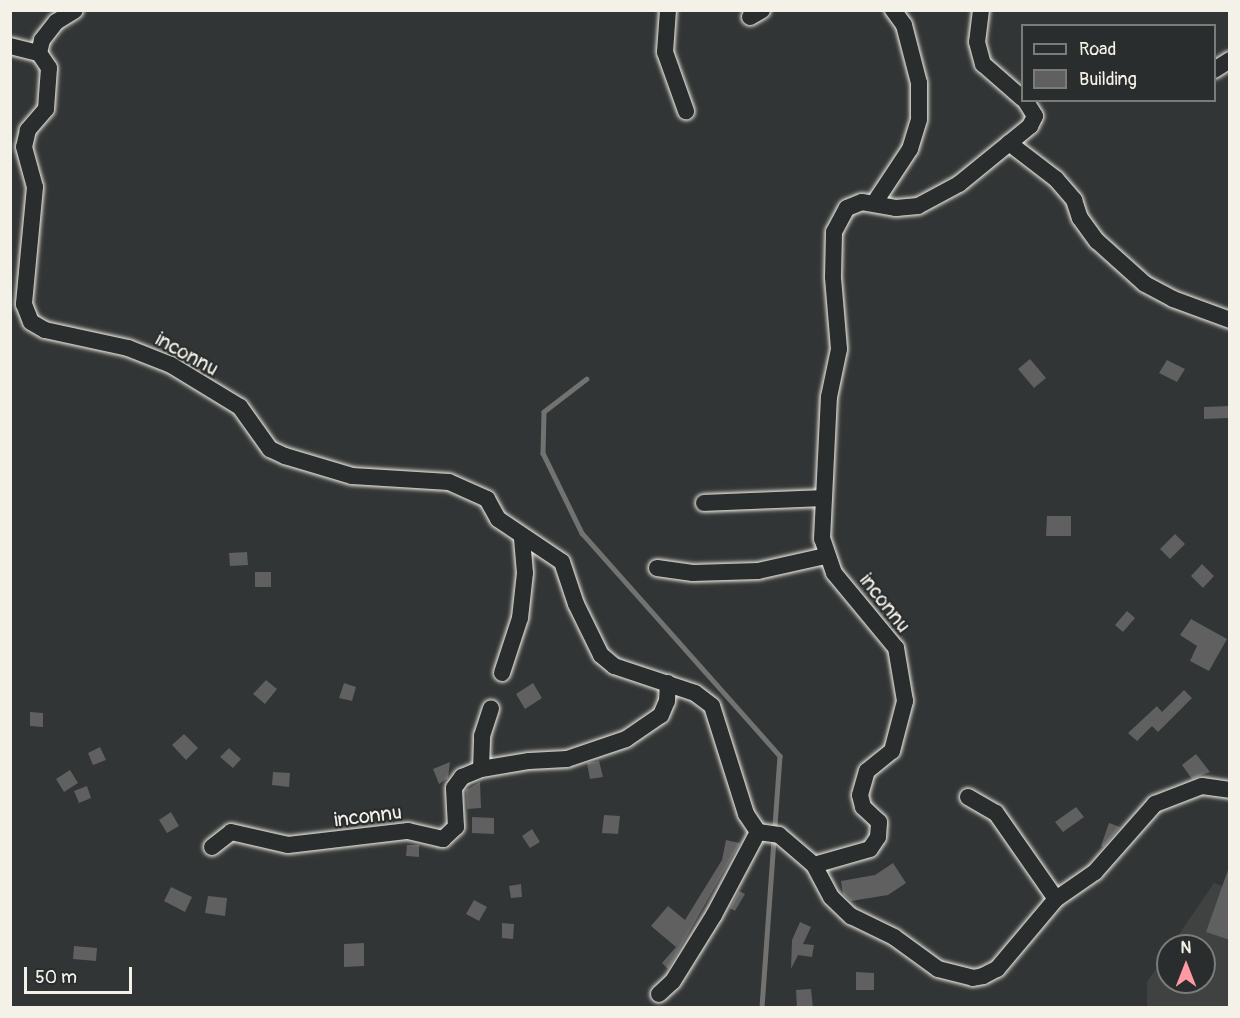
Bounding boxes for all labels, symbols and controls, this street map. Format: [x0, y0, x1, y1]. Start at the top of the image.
legend [1021, 24, 1216, 102]
text: Road [1079, 38, 1116, 61]
text: Building [1079, 68, 1137, 91]
street label: inconnu [151, 327, 223, 381]
street label: inconnu [855, 569, 915, 637]
street label: inconnu [333, 800, 403, 832]
north arrow [1156, 934, 1216, 994]
text: N [1181, 938, 1191, 958]
scale bar [27, 955, 135, 993]
text: 50 m [35, 966, 77, 989]

